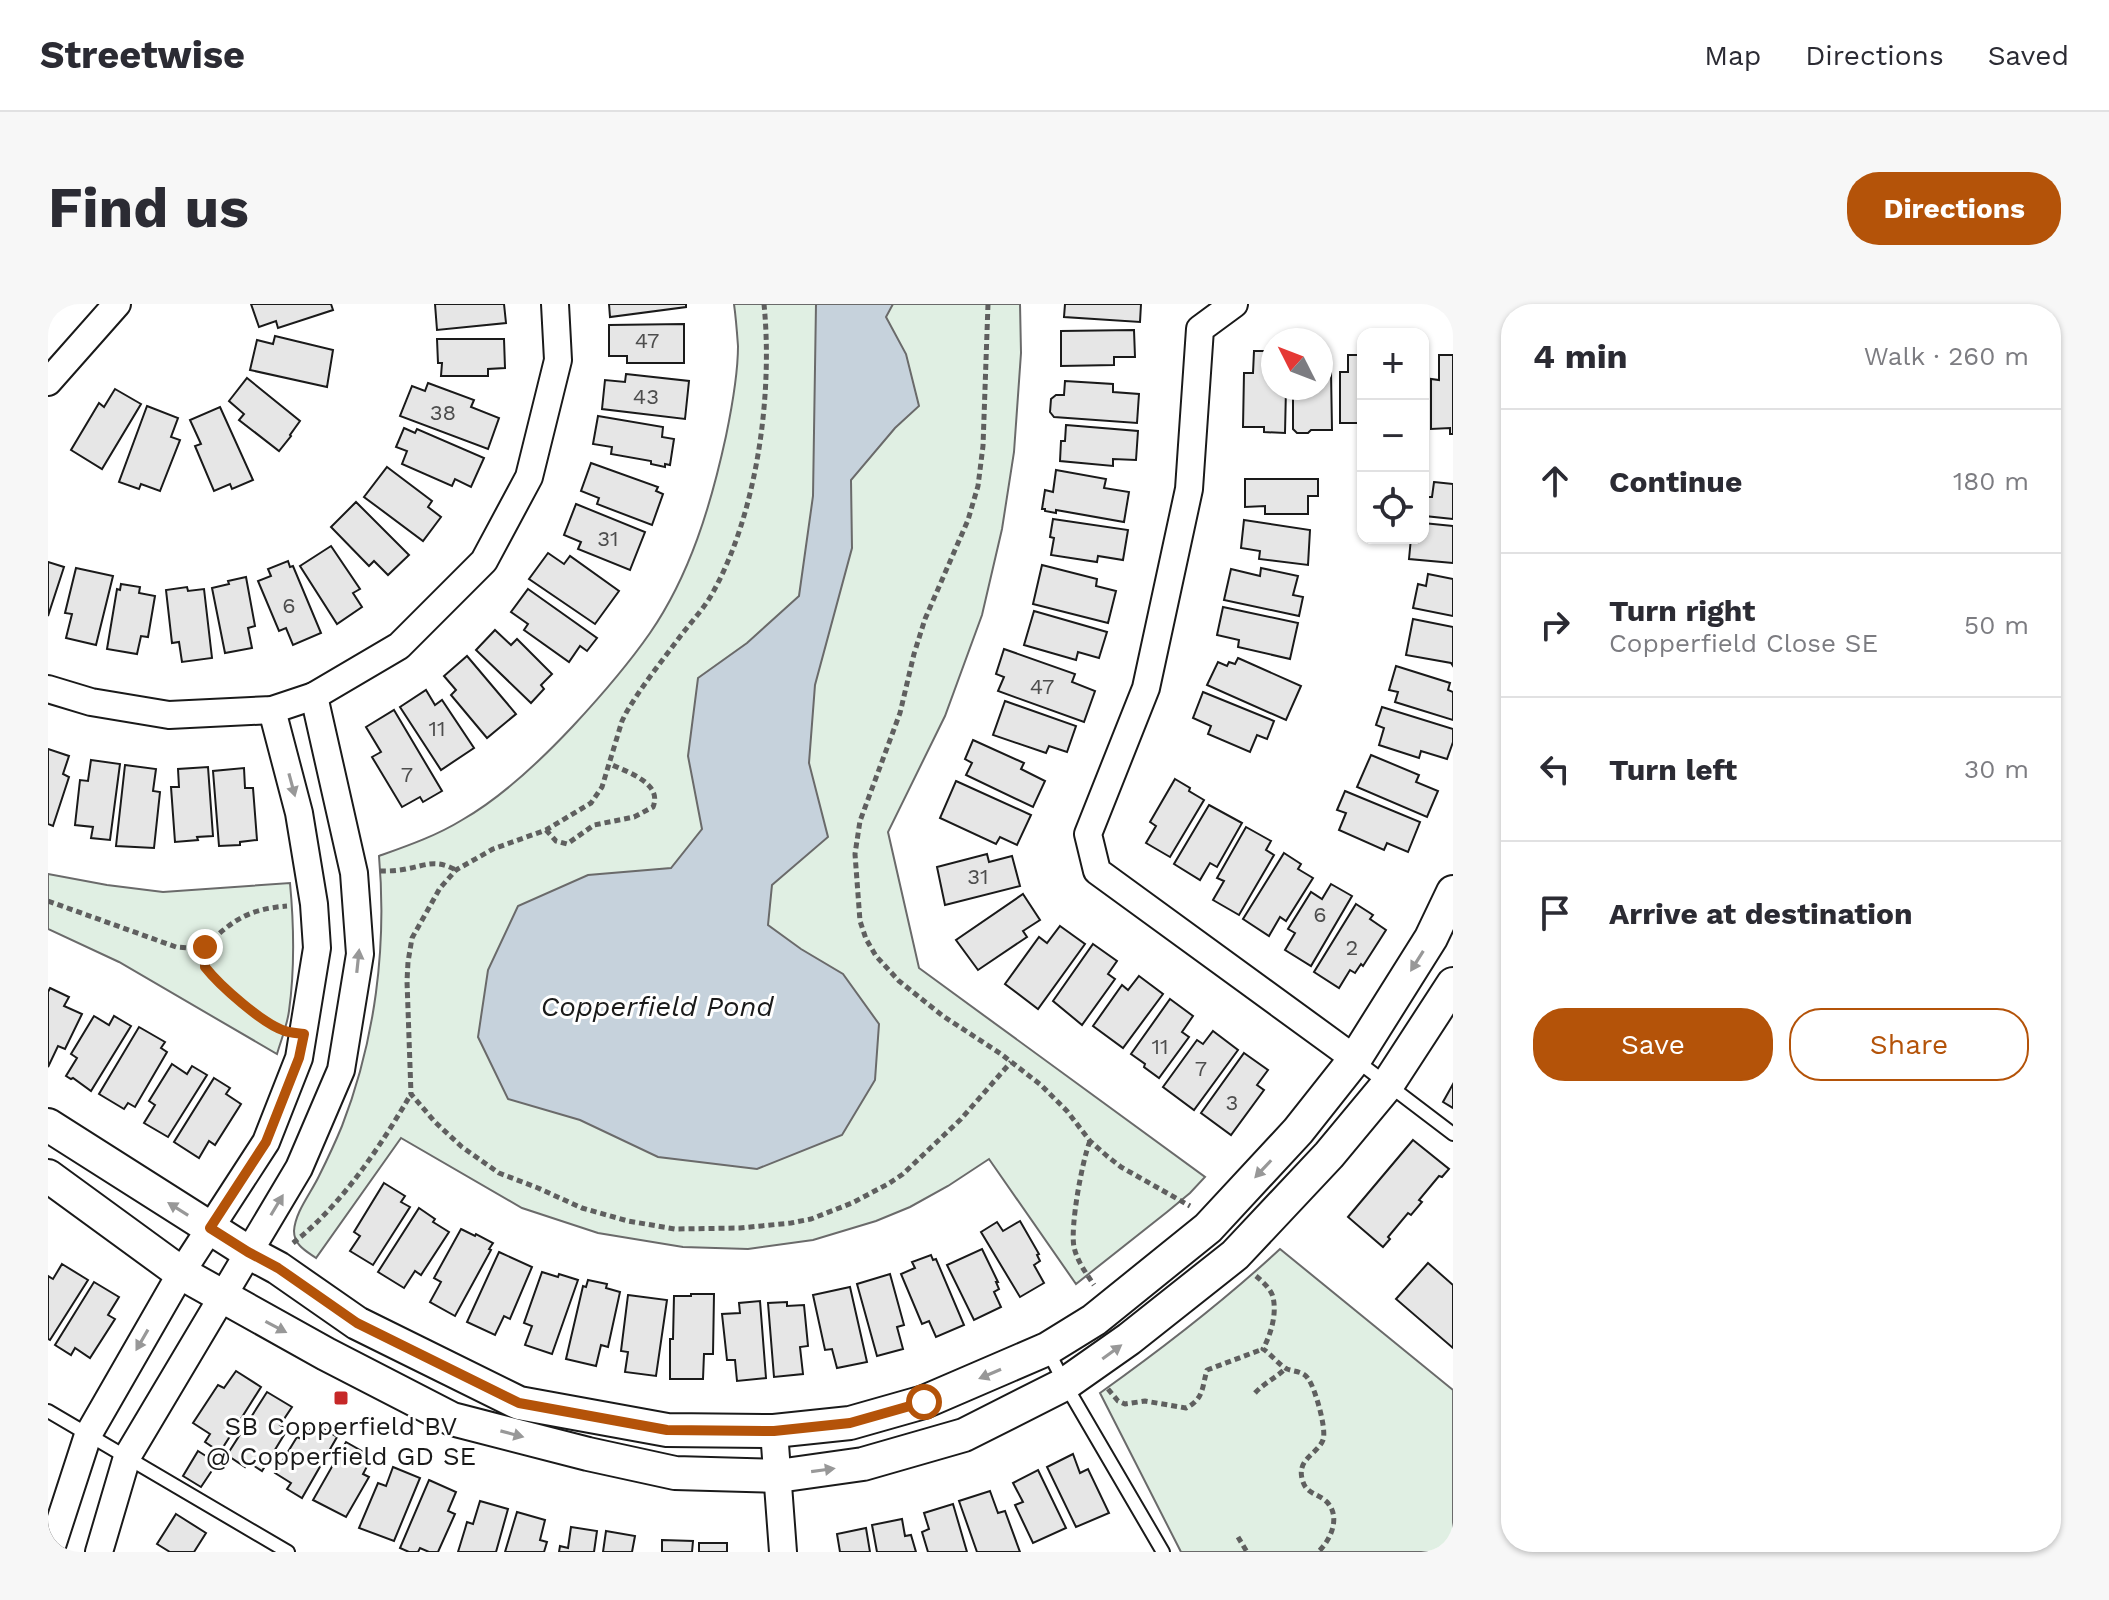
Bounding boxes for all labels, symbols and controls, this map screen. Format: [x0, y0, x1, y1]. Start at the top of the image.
text: Streetwise [40, 33, 245, 77]
text: Map [1704, 39, 1761, 72]
text: Directions [1805, 39, 1944, 72]
text: Saved [1988, 39, 2069, 72]
button: Directions [1847, 172, 2061, 245]
text: Find us [48, 175, 249, 241]
house number: 47 [635, 328, 659, 353]
north arrow [1261, 328, 1333, 400]
map controls [1357, 328, 1429, 544]
button: + [1357, 328, 1429, 400]
text: 4 min [1533, 336, 1628, 376]
text: Walk · 260 m [1864, 341, 2029, 371]
house number: 43 [633, 384, 659, 409]
house number: 38 [430, 400, 456, 425]
button: − [1357, 400, 1429, 472]
icon: ahead [1533, 459, 1577, 503]
text: Continue [1609, 464, 1742, 499]
text: 180 m [1953, 466, 2029, 496]
button: locate [1357, 472, 1429, 544]
house number: 31 [597, 526, 619, 551]
house number: 6 [282, 593, 296, 618]
text: Turn right [1609, 593, 1755, 628]
icon: right [1533, 603, 1577, 647]
text: 50 m [1964, 610, 2029, 640]
text: Copperfield Close SE [1609, 628, 1878, 658]
house number: 47 [1030, 674, 1054, 699]
house number: 11 [428, 716, 446, 741]
icon: left [1533, 747, 1577, 791]
text: Turn left [1609, 752, 1737, 787]
text: 30 m [1964, 754, 2029, 784]
house number: 7 [401, 762, 413, 787]
one-way arrow [286, 773, 298, 798]
house number: 31 [967, 864, 989, 889]
icon: arrive [1533, 891, 1577, 935]
text: Arrive at destination [1609, 896, 1913, 931]
house number: 6 [1313, 902, 1327, 927]
route end [187, 929, 223, 965]
house number: 2 [1346, 935, 1358, 960]
one-way arrow [352, 948, 365, 973]
one-way arrow [1409, 950, 1424, 971]
water label: Copperfield Pond [540, 990, 774, 1023]
button: Save [1533, 1008, 1773, 1081]
button: Share [1789, 1008, 2029, 1081]
house number: 11 [1151, 1034, 1169, 1059]
house number: 7 [1195, 1056, 1207, 1081]
house number: 3 [1226, 1090, 1238, 1115]
one-way arrow [1254, 1159, 1272, 1178]
one-way arrow [269, 1194, 283, 1216]
one-way arrow [168, 1201, 189, 1216]
one-way arrow [265, 1320, 288, 1334]
one-way arrow [135, 1329, 149, 1352]
one-way arrow [1102, 1344, 1123, 1360]
one-way arrow [978, 1367, 1002, 1380]
route start [906, 1384, 942, 1420]
marker: SB Copperfield BV @ Copperfield GD SE [332, 1389, 350, 1407]
place label: SB Copperfield BV @ Copperfield GD SE [206, 1411, 476, 1471]
one-way arrow [499, 1429, 524, 1441]
one-way arrow [811, 1463, 836, 1476]

